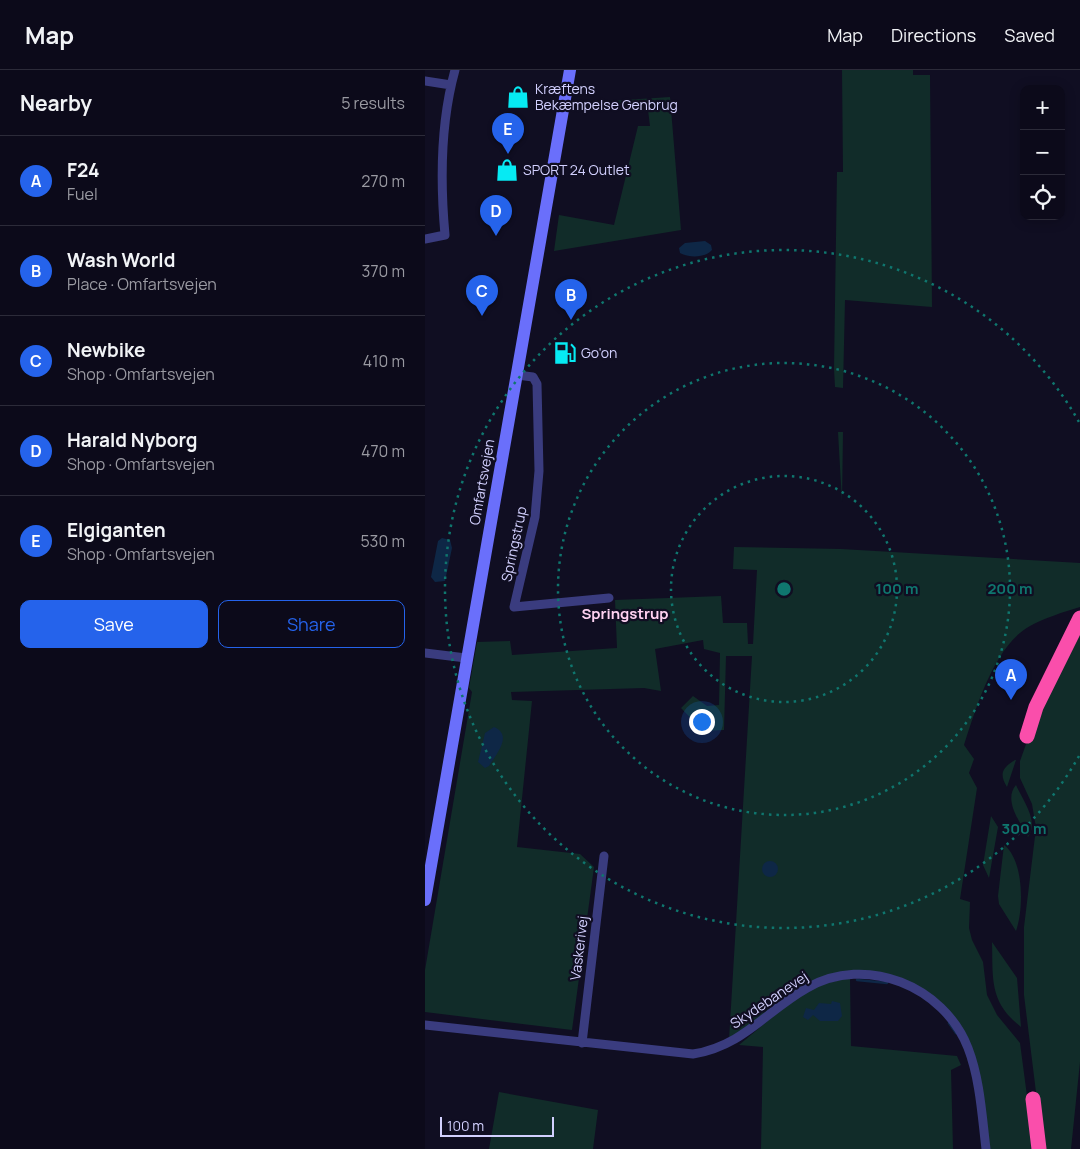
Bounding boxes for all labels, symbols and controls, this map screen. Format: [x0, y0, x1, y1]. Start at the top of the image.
text: Map [25, 18, 74, 51]
text: Map [827, 23, 863, 47]
text: Directions [891, 23, 976, 47]
text: Saved [1004, 23, 1055, 47]
place label: Kræftens Bekæmpelse Genbrug [535, 79, 678, 114]
shop icon: Kræftens Bekæmpelse Genbrug [505, 84, 531, 110]
map controls [1020, 85, 1065, 220]
button: + [1020, 85, 1065, 130]
text: Nearby [20, 89, 92, 117]
text: 5 results [341, 92, 405, 114]
pin: E [492, 113, 524, 154]
button: − [1020, 130, 1065, 175]
text: F24 [67, 157, 99, 183]
shop icon: SPORT 24 Outlet [494, 157, 520, 183]
place label: SPORT 24 Outlet [523, 160, 630, 179]
text: A [31, 170, 41, 192]
text: 270 m [361, 170, 405, 192]
button: locate [1020, 175, 1065, 220]
text: Fuel [67, 183, 98, 205]
pin: D [480, 195, 512, 236]
text: Wash World [67, 247, 175, 273]
text: B [31, 260, 41, 282]
text: 370 m [362, 260, 405, 282]
text: Place · Omfartsvejen [67, 273, 217, 295]
pin: C [466, 275, 498, 316]
pin: B [555, 279, 587, 320]
text: Newbike [67, 337, 145, 363]
fuel station icon: Go'on [552, 340, 578, 366]
place label: Go'on [581, 343, 617, 362]
text: C [30, 350, 42, 372]
text: 410 m [363, 350, 405, 372]
text: Shop · Omfartsvejen [67, 363, 215, 385]
text: Harald Nyborg [67, 427, 197, 453]
street label: Omfartsvejen [465, 437, 498, 526]
text: D [30, 440, 42, 462]
text: 470 m [361, 440, 405, 462]
text: Shop · Omfartsvejen [67, 453, 215, 475]
street label: Springstrup [496, 505, 531, 583]
text: Elgiganten [67, 517, 166, 543]
text: E [31, 530, 41, 552]
text: 530 m [360, 530, 405, 552]
text: Shop · Omfartsvejen [67, 543, 215, 565]
text: 100 m [876, 578, 918, 599]
text: 200 m [987, 578, 1033, 599]
centre of rings [775, 580, 793, 598]
button: Save [20, 600, 208, 648]
button: Share [218, 600, 405, 648]
district label: Springstrup [581, 603, 669, 624]
pin: A [995, 659, 1027, 700]
your location [689, 709, 715, 735]
text: 300 m [1002, 818, 1046, 839]
street label: Vaskerivej [565, 915, 592, 981]
street label: Skydebanevej [726, 967, 811, 1033]
scale bar [440, 1114, 554, 1137]
text: 100 m [447, 1116, 484, 1135]

